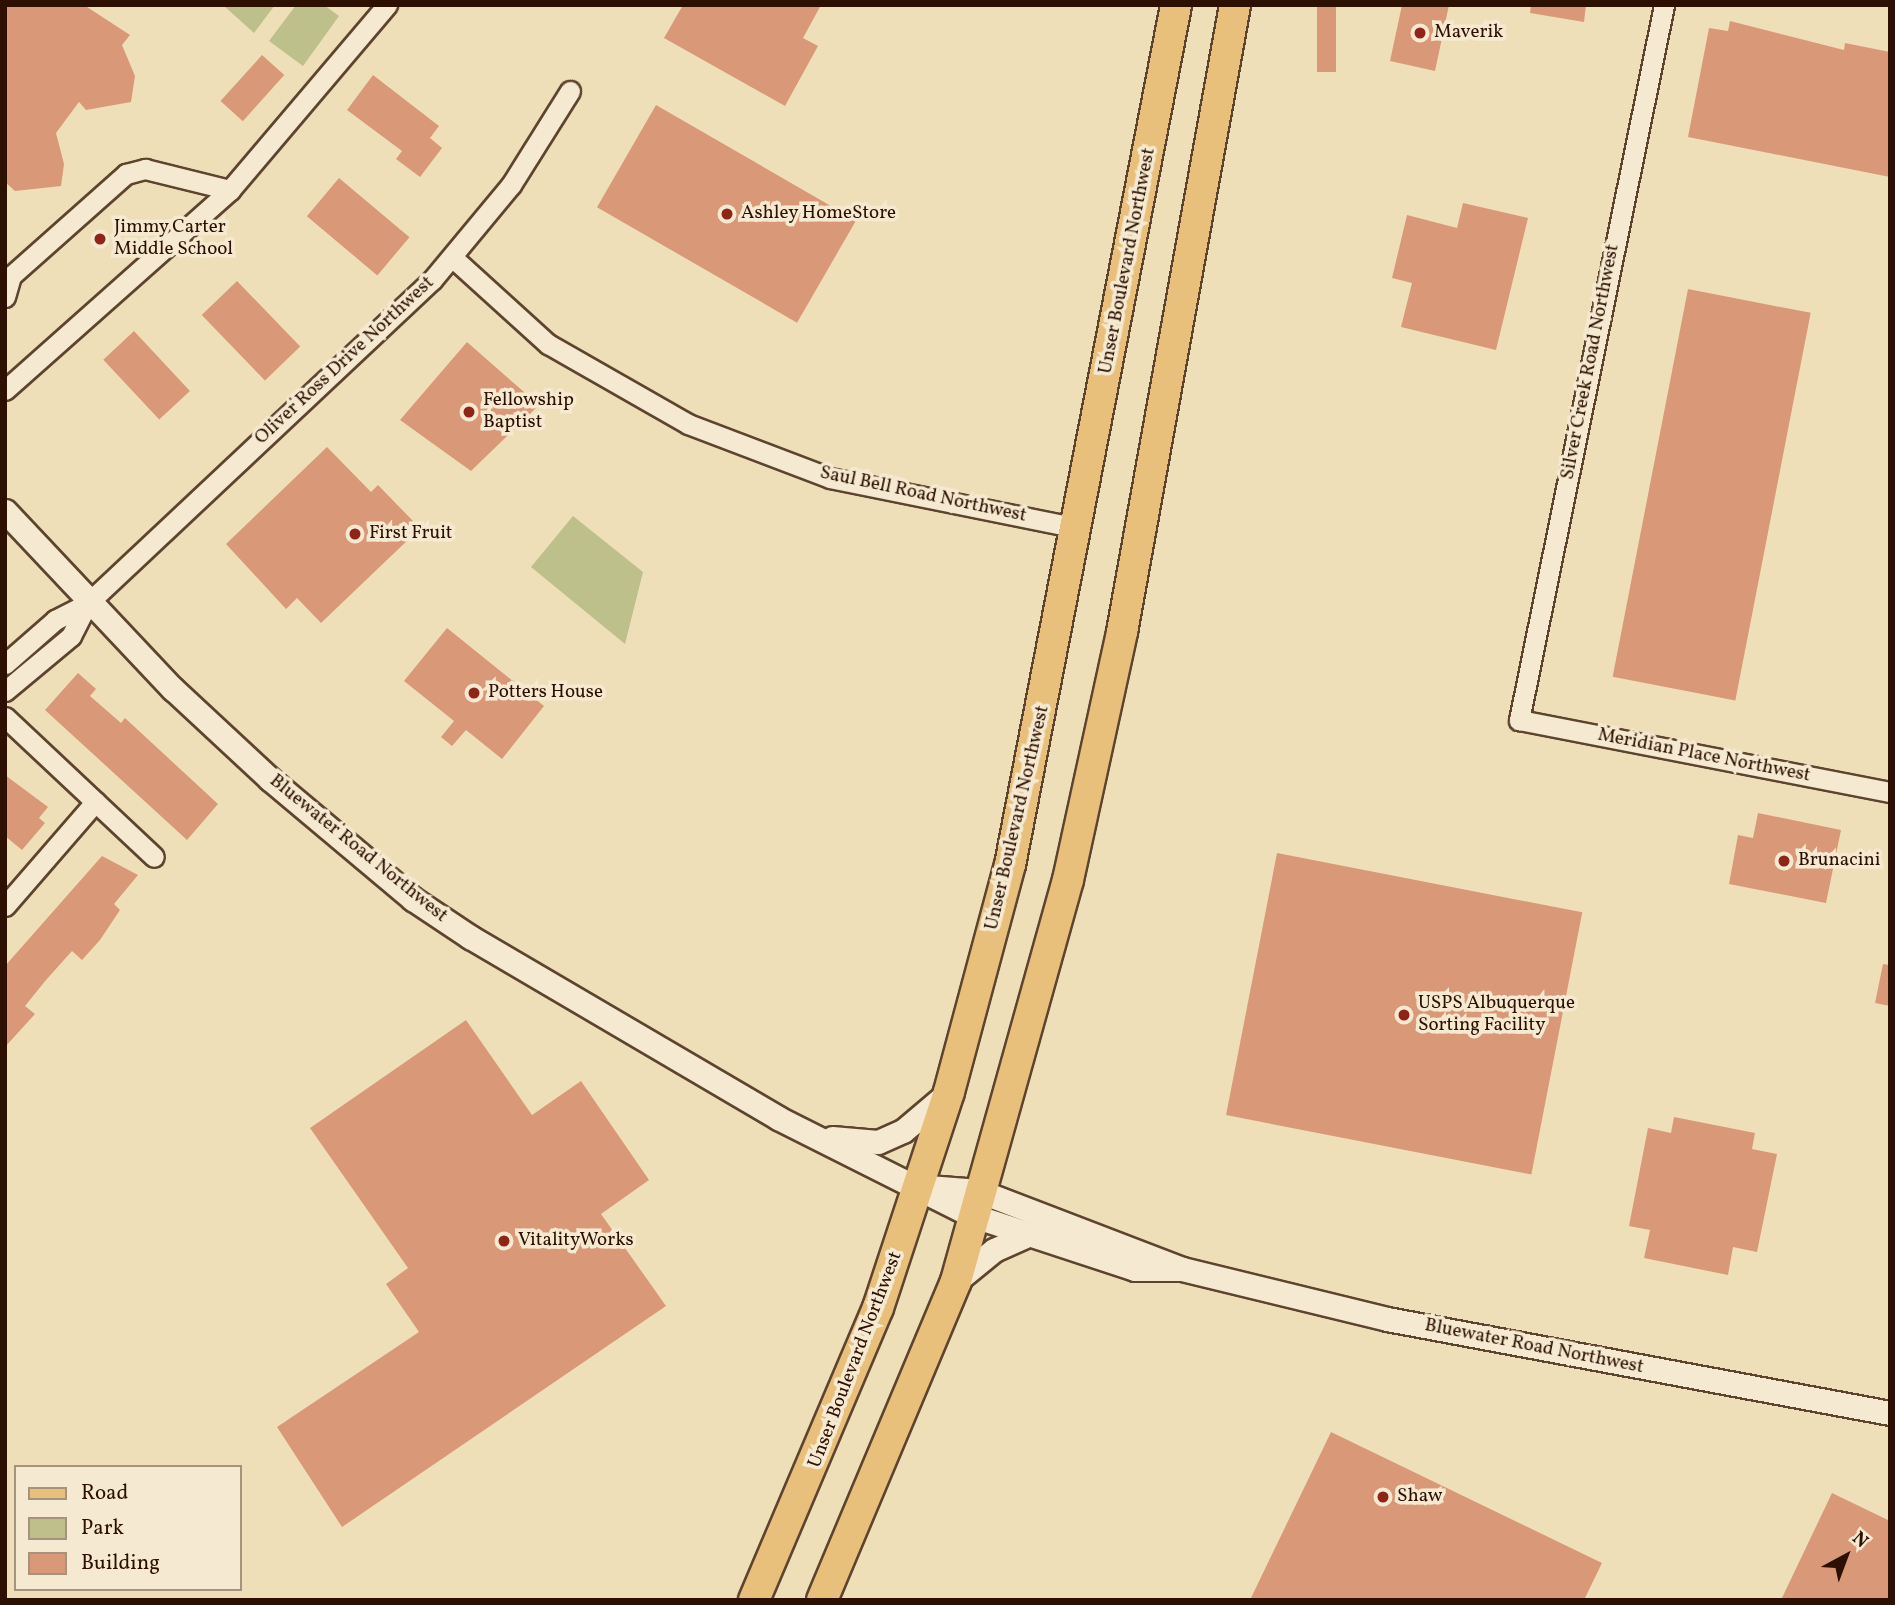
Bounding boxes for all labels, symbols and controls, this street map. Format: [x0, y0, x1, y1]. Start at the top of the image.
place label: Maverik [1434, 22, 1503, 44]
marker: Maverik [1412, 25, 1428, 41]
street label: Unser Boulevard Northwest [1095, 146, 1161, 376]
place label: Ashley HomeStore [741, 203, 897, 225]
marker: Ashley HomeStore [719, 206, 735, 222]
place label: Jimmy Carter Middle School [114, 217, 233, 261]
marker: Jimmy Carter Middle School [92, 231, 108, 247]
street label: Silver Creek Road Northwest [1557, 242, 1625, 482]
street label: Oliver Ross Drive Northwest [251, 272, 439, 450]
place label: Fellowship Baptist [483, 390, 574, 434]
marker: Fellowship Baptist [461, 404, 477, 420]
street label: Saul Bell Road Northwest [818, 462, 1028, 528]
place label: First Fruit [369, 523, 453, 545]
marker: First Fruit [347, 526, 363, 542]
place label: Potters House [488, 682, 603, 704]
marker: Potters House [466, 685, 482, 701]
street label: Unser Boulevard Northwest [981, 703, 1055, 933]
street label: Meridian Place Northwest [1596, 724, 1812, 788]
street label: Bluewater Road Northwest [264, 770, 452, 928]
place label: Brunacini [1798, 850, 1881, 872]
marker: Brunacini [1776, 853, 1792, 869]
place label: USPS Albuquerque Sorting Facility [1418, 993, 1575, 1037]
marker: USPS Albuquerque Sorting Facility [1396, 1007, 1412, 1023]
place label: VitalityWorks [518, 1230, 634, 1252]
marker: VitalityWorks [496, 1233, 512, 1249]
street label: Unser Boulevard Northwest [804, 1249, 908, 1471]
street label: Bluewater Road Northwest [1423, 1315, 1645, 1379]
legend [14, 1465, 242, 1591]
text: Road [81, 1479, 128, 1508]
place label: Shaw [1397, 1486, 1442, 1508]
marker: Shaw [1375, 1489, 1391, 1505]
text: Park [81, 1514, 124, 1543]
north arrow [1811, 1521, 1881, 1591]
text: N [1846, 1526, 1874, 1554]
text: Building [81, 1549, 160, 1578]

